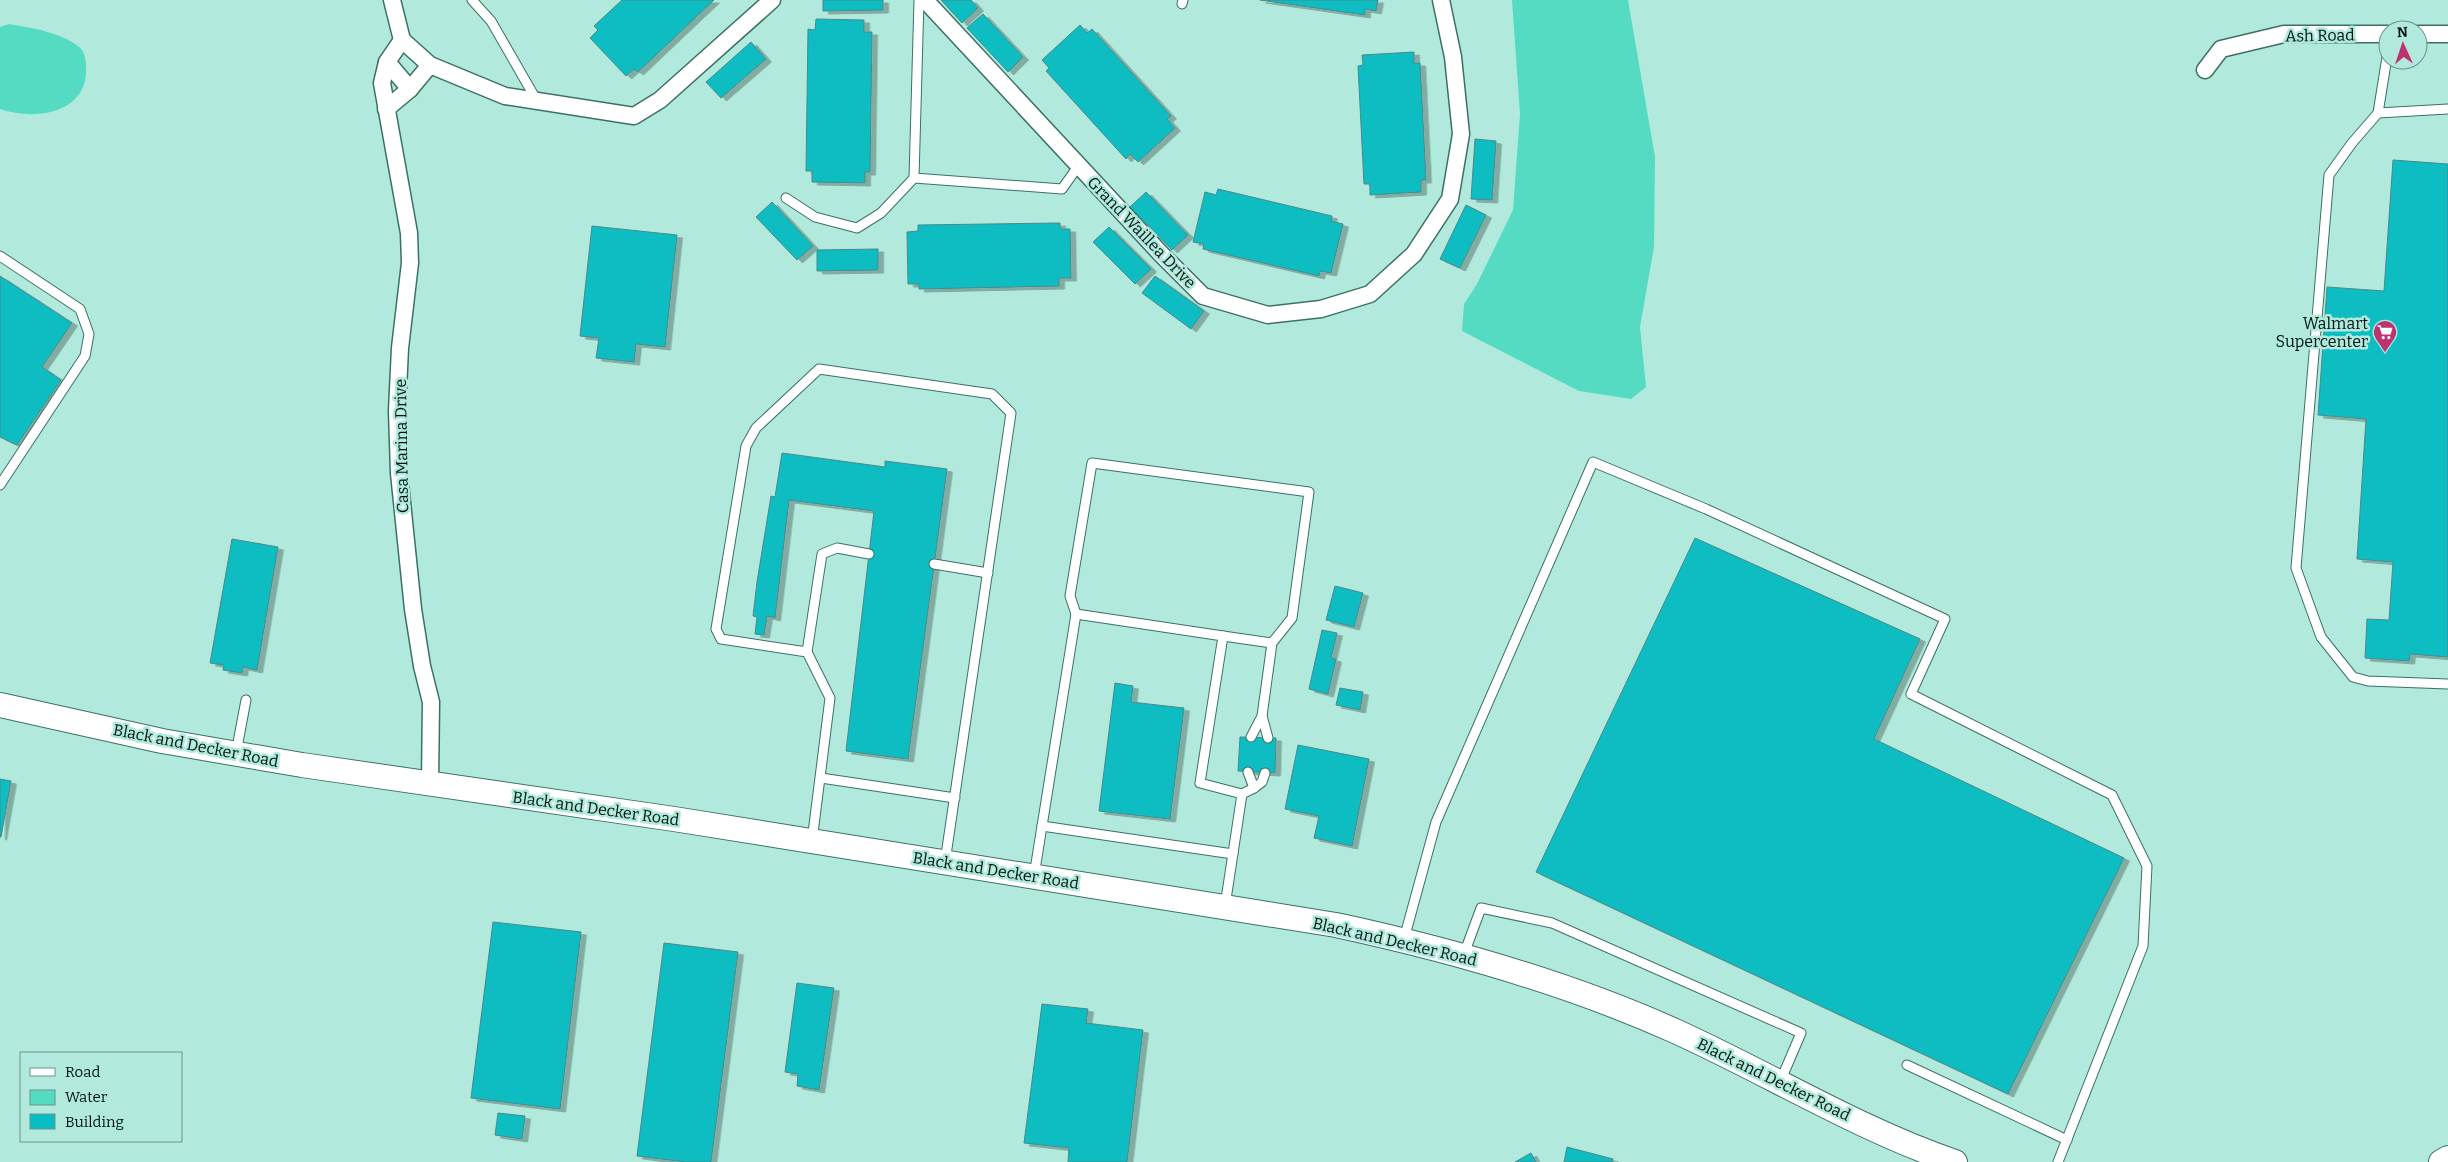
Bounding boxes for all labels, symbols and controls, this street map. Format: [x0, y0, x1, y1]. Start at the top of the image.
north arrow [2378, 20, 2428, 70]
text: N [2397, 24, 2408, 41]
street label: Ash Road [2285, 25, 2355, 46]
street label: Grand Waillea Drive [1083, 173, 1200, 292]
place label: Walmart Supercenter [2276, 314, 2368, 351]
supermarket icon: Walmart Supercenter [2372, 319, 2398, 353]
street label: Casa Marina Drive [391, 379, 412, 513]
street label: Black and Decker Road [112, 720, 281, 771]
street label: Black and Decker Road [511, 787, 681, 830]
street label: Black and Decker Road [911, 848, 1081, 893]
street label: Black and Decker Road [1311, 913, 1479, 970]
street label: Black and Decker Road [1694, 1034, 1854, 1125]
legend [20, 1052, 182, 1142]
text: Road [65, 1063, 100, 1081]
text: Water [65, 1088, 108, 1106]
text: Building [65, 1113, 124, 1131]

